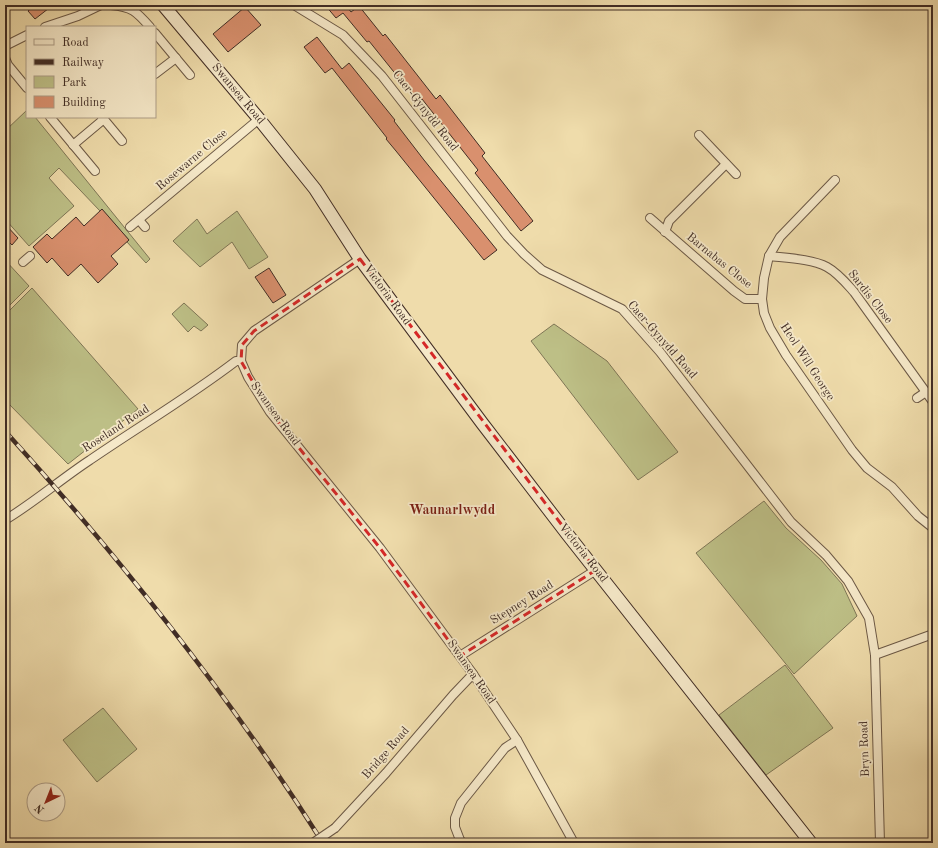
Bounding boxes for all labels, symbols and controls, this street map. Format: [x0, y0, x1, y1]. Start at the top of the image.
legend [26, 26, 156, 118]
text: Road [62, 37, 89, 49]
text: Railway [62, 57, 105, 69]
street label: Swansea Road [209, 61, 267, 127]
street label: Caer-Gynydd Road [390, 68, 460, 154]
text: Park [62, 77, 87, 89]
text: Building [62, 97, 106, 109]
street label: Rosewarne Close [154, 127, 230, 193]
street label: Barnabas Close [684, 231, 754, 291]
street label: Victoria Road [361, 263, 413, 327]
street label: Sardis Close [845, 268, 895, 326]
street label: Caer-Gynydd Road [625, 299, 699, 381]
street label: Heol Will George [777, 321, 837, 403]
street label: Swansea Road [248, 380, 302, 448]
street label: Roseland Road [80, 403, 152, 455]
district label: Waunarlwydd [409, 503, 496, 517]
street label: Victoria Road [556, 521, 610, 585]
street label: Stepney Road [488, 579, 556, 627]
street label: Swansea Road [444, 638, 498, 706]
street label: Bryn Road [858, 721, 872, 777]
street label: Bridge Road [360, 725, 412, 781]
north arrow [26, 782, 66, 822]
text: N [33, 801, 47, 815]

